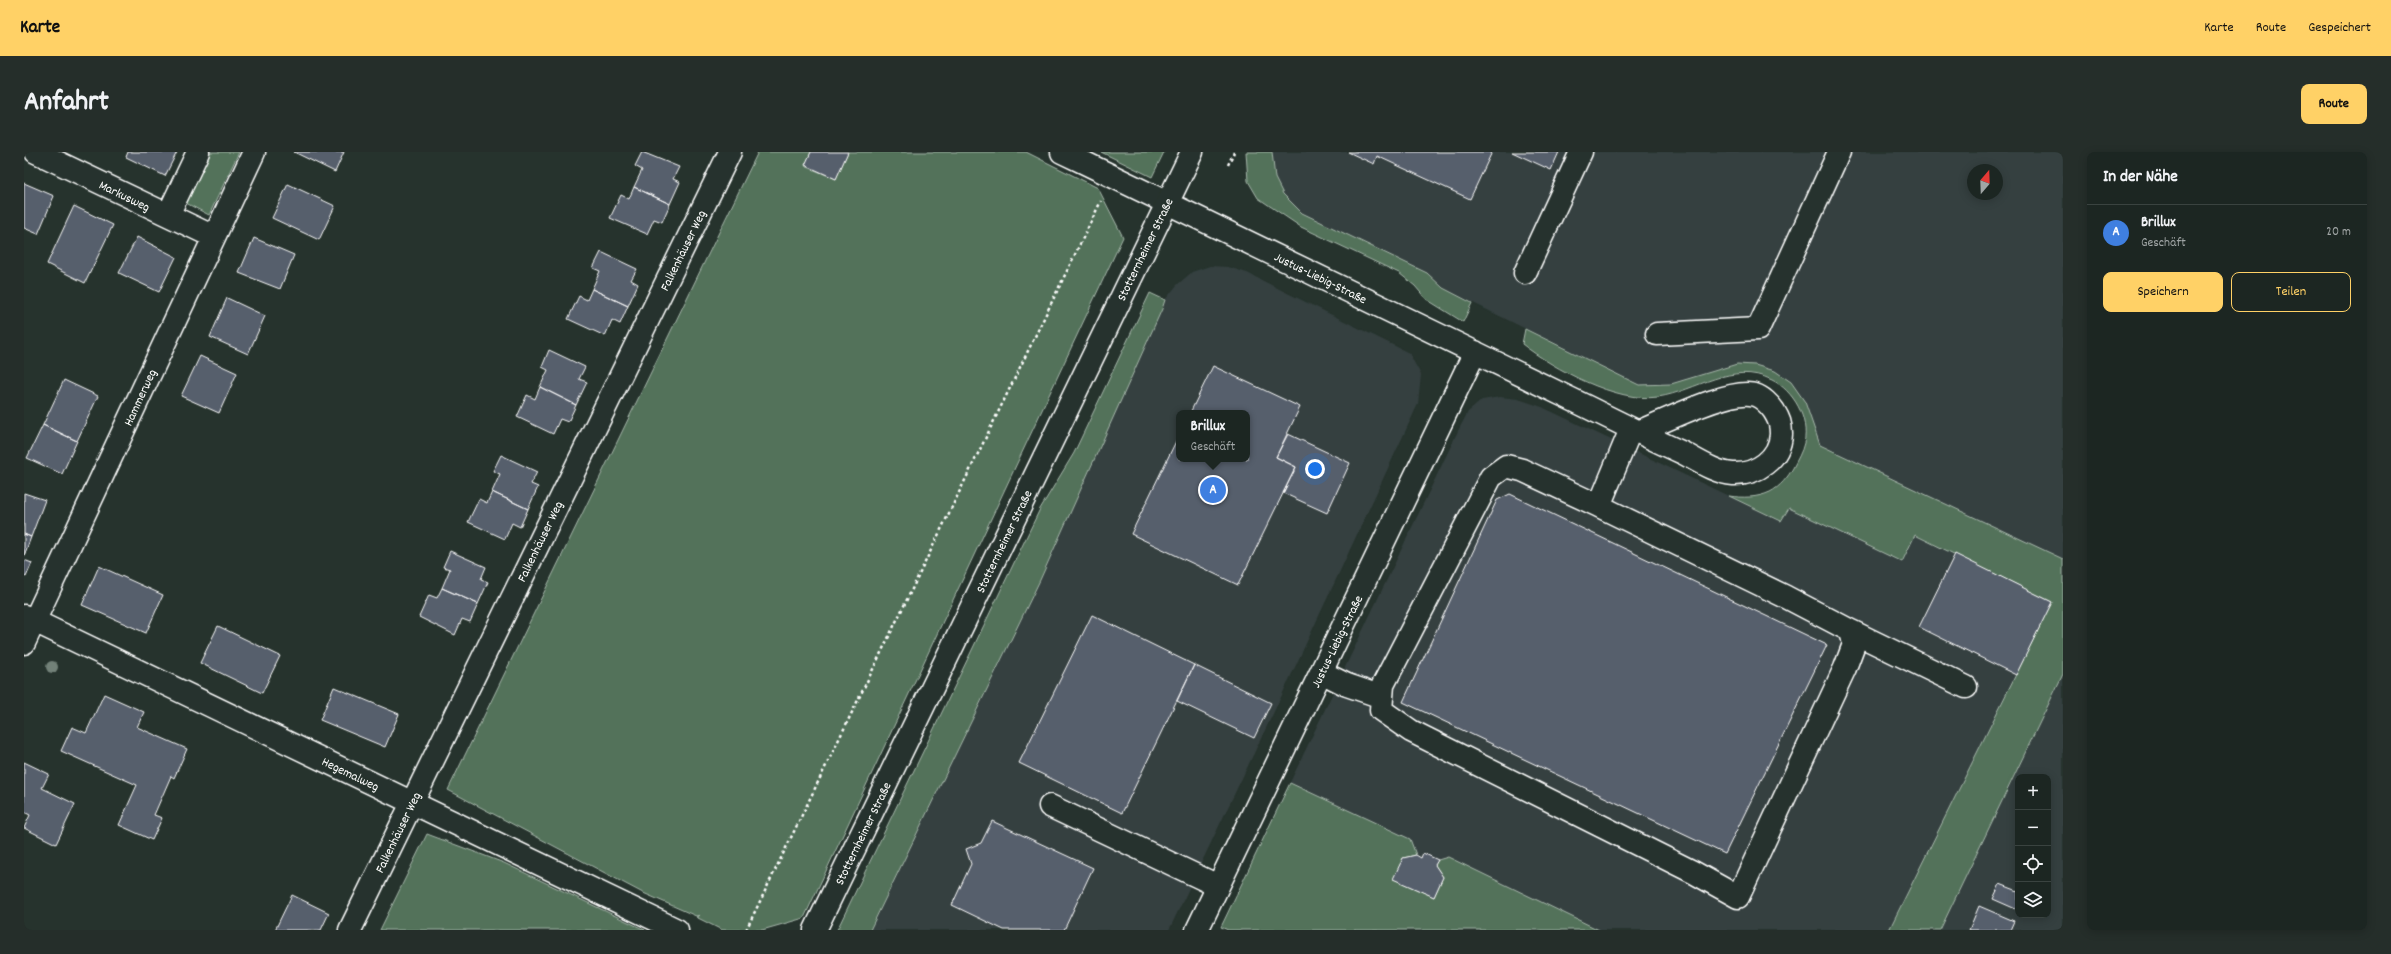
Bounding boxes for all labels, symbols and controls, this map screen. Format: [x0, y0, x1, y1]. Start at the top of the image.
text: Karte [20, 15, 60, 42]
text: Karte [2204, 18, 2234, 38]
text: Route [2256, 18, 2286, 38]
text: Gespeichert [2308, 18, 2371, 38]
text: Anfahrt [24, 84, 109, 124]
button: Route [2301, 84, 2367, 124]
north arrow [1967, 164, 2003, 200]
text: In der Nähe [2103, 166, 2178, 190]
street label: Markusweg [95, 177, 153, 218]
street label: Stotternheimer Straße [1113, 195, 1180, 305]
street label: Falkenhäuser Weg [656, 207, 712, 295]
text: Brillux [2141, 212, 2176, 234]
text: A [2112, 223, 2120, 242]
text: 20 m [2326, 223, 2351, 242]
text: Geschäft [2141, 234, 2186, 253]
street label: Justus-Liebig-Straße [1270, 249, 1370, 310]
button: Speichern [2103, 272, 2223, 312]
button: Teilen [2231, 272, 2351, 312]
street label: Hammerweg [120, 366, 163, 430]
popup [1176, 410, 1250, 462]
text: Brillux [1191, 416, 1225, 438]
text: Geschäft [1191, 438, 1235, 457]
your location [1305, 459, 1325, 479]
pin: A [1200, 475, 1226, 505]
street label: Stotternheimer Straße [972, 487, 1039, 597]
street label: Falkenhäuser Weg [513, 498, 569, 586]
street label: Justus-Liebig-Straße [1308, 592, 1369, 692]
street label: Hegemalweg [318, 753, 382, 797]
map controls [2015, 774, 2051, 918]
button: + [2015, 774, 2051, 810]
street label: Stotternheimer Straße [831, 779, 898, 889]
street label: Falkenhäuser Weg [371, 789, 427, 877]
button: − [2015, 810, 2051, 846]
button: locate [2015, 846, 2051, 882]
button: layers [2015, 882, 2051, 918]

